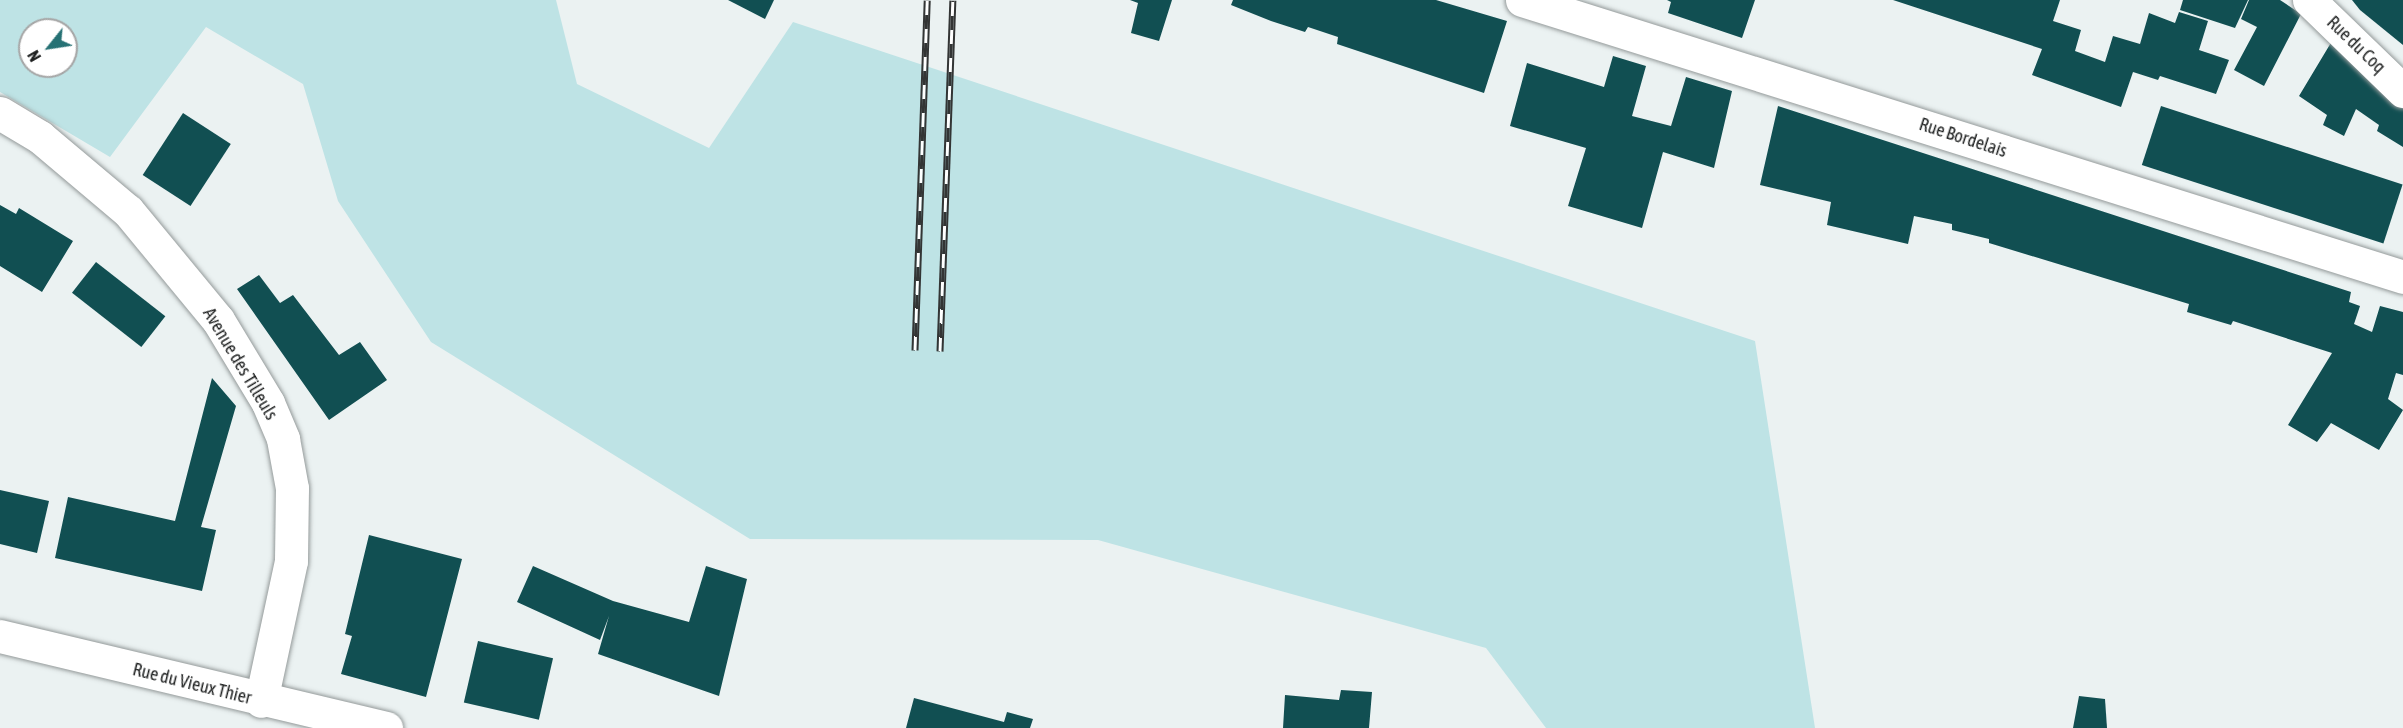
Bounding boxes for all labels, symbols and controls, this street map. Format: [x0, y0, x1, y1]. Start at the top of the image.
street label: Rue du Coq [2322, 12, 2390, 78]
north arrow [18, 18, 78, 78]
text: N [24, 47, 44, 65]
street label: Rue Bordelais [1916, 114, 2010, 162]
street label: Avenue des Tilleuls [198, 304, 282, 424]
street label: Rue du Vieux Thier [130, 659, 254, 709]

